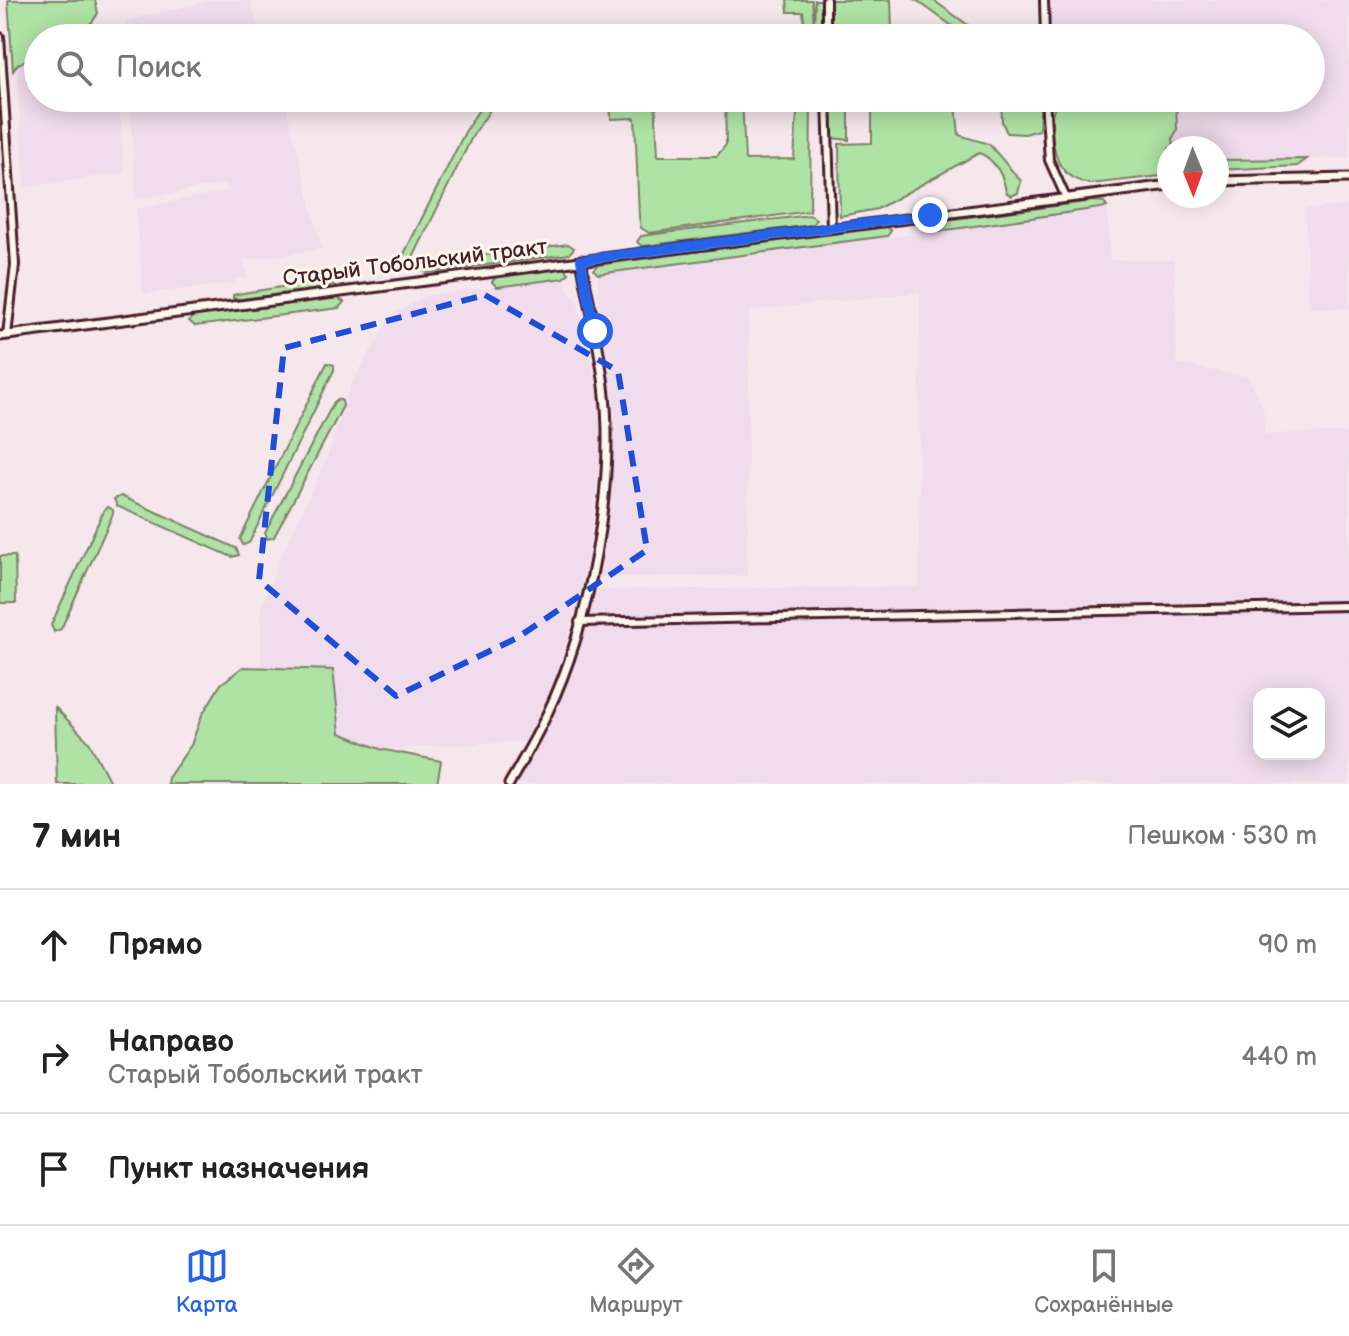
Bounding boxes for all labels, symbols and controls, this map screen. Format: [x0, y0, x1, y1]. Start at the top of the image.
search box [24, 24, 1325, 112]
icon: search [52, 46, 96, 90]
text: Поиск [116, 50, 202, 86]
north arrow [1157, 136, 1229, 208]
route end [912, 197, 948, 233]
street label: Старый Тобольский тракт [281, 233, 550, 293]
route start [577, 313, 613, 349]
map controls [1253, 688, 1325, 760]
button: layers [1253, 688, 1325, 760]
text: 7 мин [32, 816, 121, 857]
text: Пешком · 530 m [1127, 821, 1317, 852]
icon: ahead [32, 923, 76, 967]
text: Прямо [108, 927, 202, 963]
text: 90 m [1258, 930, 1317, 961]
text: Направо [108, 1024, 234, 1060]
icon: right [32, 1035, 76, 1079]
text: 440 m [1241, 1042, 1317, 1073]
text: Старый Тобольский тракт [108, 1060, 423, 1091]
icon: arrive [32, 1147, 76, 1191]
text: Пункт назначения [108, 1151, 369, 1187]
tab: Карта [176, 1244, 238, 1319]
tab: Маршрут [589, 1244, 683, 1319]
tab: Сохранённые [1034, 1244, 1173, 1319]

